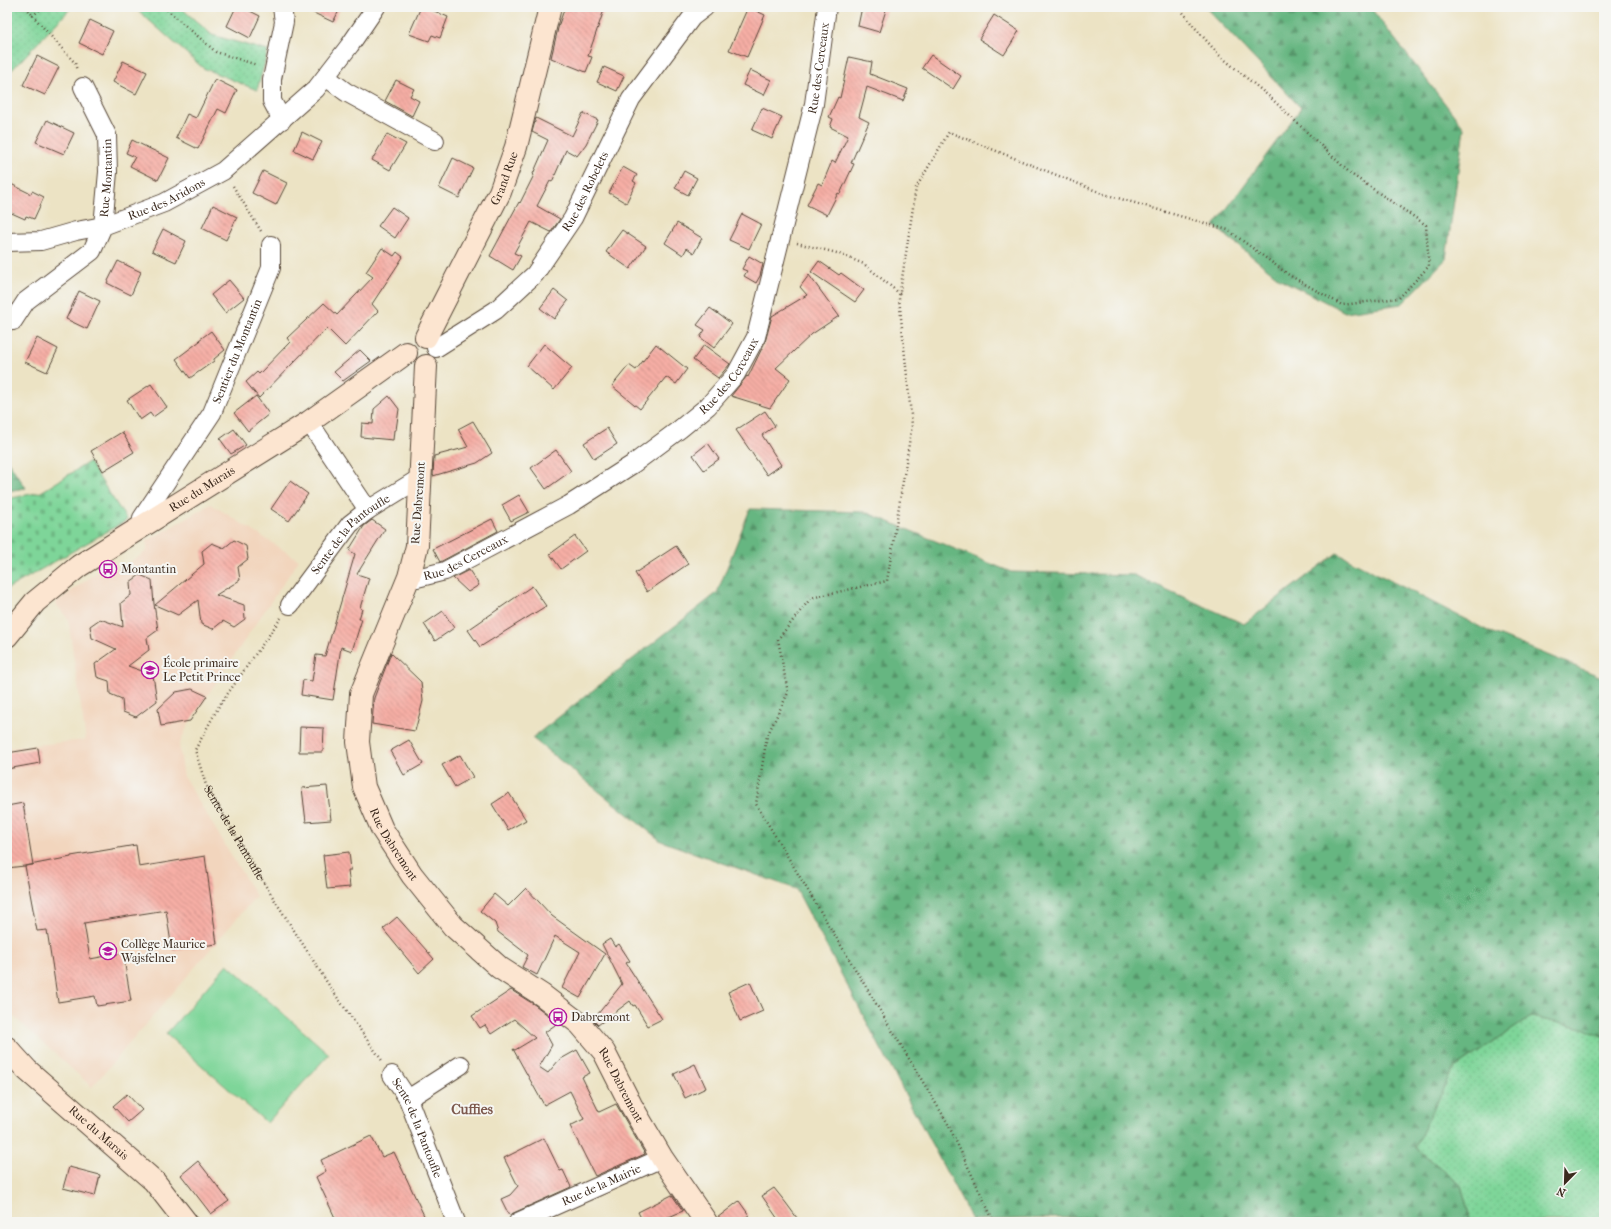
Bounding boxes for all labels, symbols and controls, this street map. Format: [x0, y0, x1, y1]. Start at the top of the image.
street label: Rue des Cerceaux [805, 21, 832, 115]
street label: Rue Montantin [97, 138, 115, 218]
street label: Rue des Robelets [559, 149, 612, 234]
street label: Grand Rue [487, 150, 521, 208]
street label: Rue des Aridons [126, 175, 208, 223]
street label: Sentier du Montantin [210, 297, 265, 406]
street label: Rue des Cerceaux [696, 335, 762, 417]
street label: Rue Dabremont [408, 461, 428, 545]
street label: Rue du Marais [167, 463, 238, 515]
street label: Sente de la Pantoufle [308, 491, 392, 577]
street label: Rue des Cerceaux [422, 531, 511, 583]
bus stop icon: Montantin [98, 559, 118, 579]
place label: Montantin [121, 562, 176, 576]
place label: École primaire Le Petit Prince [163, 655, 240, 684]
school or university icon: École primaire Le Petit Prince [140, 660, 160, 680]
street label: Sente de la Pantoufle [201, 783, 268, 883]
street label: Rue Dabremont [367, 806, 421, 884]
place label: Collège Maurice Wajsfelner [120, 937, 206, 965]
school or university icon: Collège Maurice Wajsfelner [98, 941, 118, 961]
bus stop icon: Dabremont [548, 1007, 568, 1027]
place label: Dabremont [571, 1010, 631, 1024]
street label: Rue Dabremont [596, 1044, 647, 1126]
street label: Sente de la Pantoufle [389, 1075, 445, 1180]
district label: Cuffies [451, 1101, 494, 1118]
street label: Rue du Marais [66, 1103, 132, 1163]
street label: Rue de la Mairie [559, 1161, 643, 1209]
north arrow [1545, 1163, 1585, 1203]
text: N [1554, 1184, 1568, 1199]

